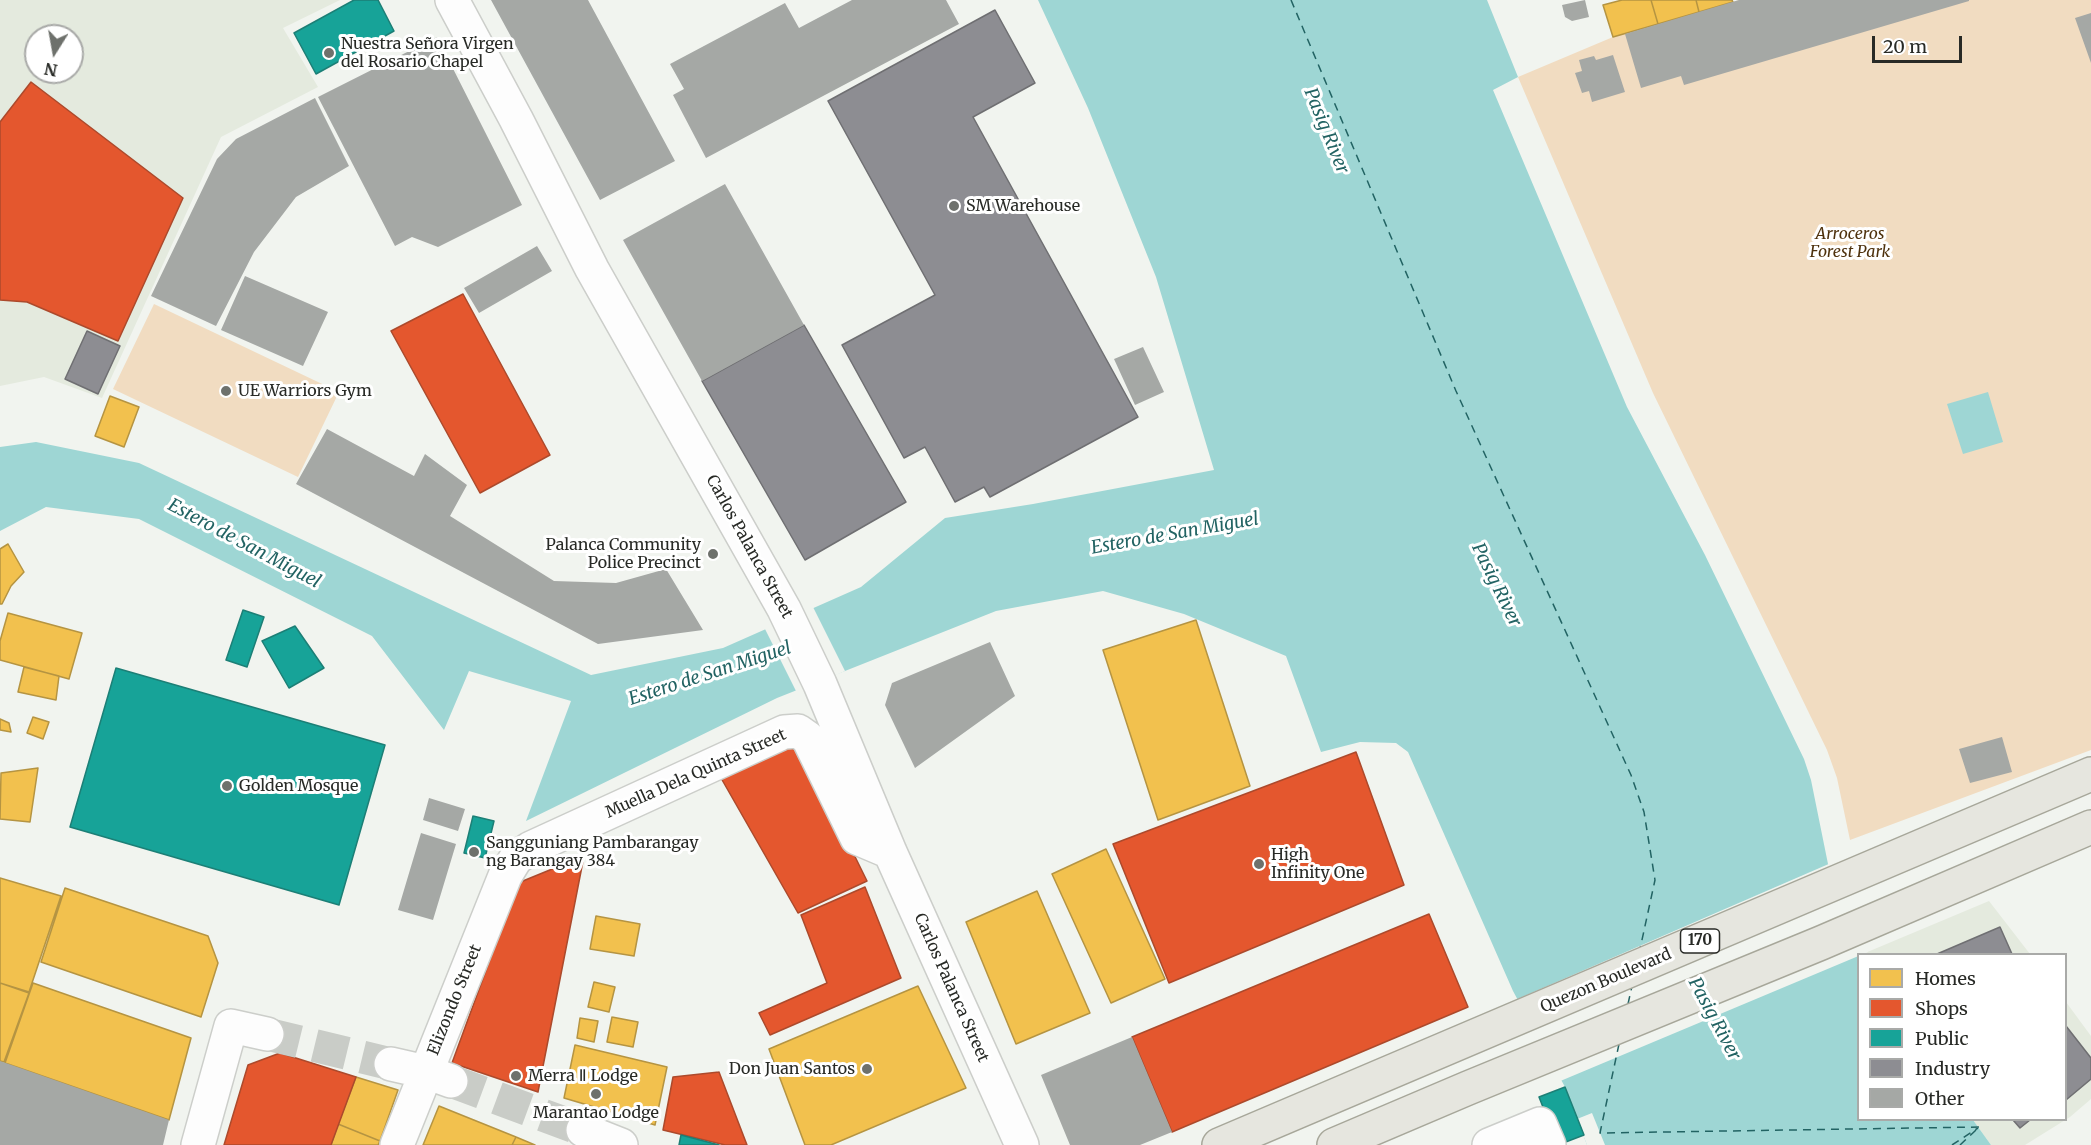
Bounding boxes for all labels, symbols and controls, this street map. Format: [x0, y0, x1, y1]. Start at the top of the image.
north arrow [24, 24, 84, 84]
scale bar [1875, 24, 1965, 62]
place label: Nuestra Señora Virgen del Rosario Chapel [341, 34, 514, 72]
text: 20 m [1883, 35, 1927, 58]
marker: Nuestra Señora Virgen del Rosario Chapel [322, 46, 336, 60]
text: N [43, 59, 59, 81]
water label: Pasig River [1299, 85, 1353, 177]
place label: SM Warehouse [966, 196, 1080, 216]
marker: SM Warehouse [947, 199, 961, 213]
park label: Arroceros Forest Park [1810, 224, 1890, 262]
place label: UE Warriors Gym [238, 381, 372, 401]
marker: UE Warriors Gym [219, 384, 233, 398]
street label: Carlos Palanca Street [702, 472, 796, 622]
water label: Estero de San Miguel [164, 495, 324, 593]
water label: Estero de San Miguel [1090, 509, 1260, 559]
place label: Palanca Community Police Precinct [546, 535, 701, 573]
water label: Pasig River [1467, 540, 1525, 630]
marker: Palanca Community Police Precinct [706, 547, 720, 561]
water label: Estero de San Miguel [626, 638, 794, 710]
street label: Muella Dela Quinta Street [603, 725, 789, 823]
place label: Golden Mosque [239, 776, 358, 796]
marker: Golden Mosque [220, 779, 234, 793]
place label: Sangguniang Pambarangay ng Barangay 384 [486, 833, 698, 871]
marker: Sangguniang Pambarangay ng Barangay 384 [467, 845, 481, 859]
place label: High Infinity One [1271, 845, 1364, 883]
marker: High Infinity One [1252, 857, 1266, 871]
street label: Carlos Palanca Street [910, 911, 992, 1065]
road number: 170 [1680, 929, 1720, 953]
street label: Elizondo Street [424, 942, 486, 1058]
street label: Quezon Boulevard [1538, 945, 1674, 1017]
legend [1857, 953, 2067, 1121]
text: Homes [1915, 967, 1976, 990]
water label: Pasig River [1683, 974, 1745, 1064]
text: Shops [1915, 997, 1968, 1020]
text: Public [1915, 1027, 1969, 1050]
text: Industry [1915, 1057, 1990, 1080]
place label: Don Juan Santos [729, 1059, 855, 1079]
marker: Don Juan Santos [860, 1062, 874, 1076]
place label: Merra Ⅱ Lodge [528, 1066, 646, 1086]
marker: Merra Ⅱ Lodge [509, 1069, 523, 1083]
marker: Marantao Lodge [589, 1087, 603, 1101]
text: Other [1915, 1087, 1965, 1110]
place label: Marantao Lodge [533, 1103, 659, 1123]

